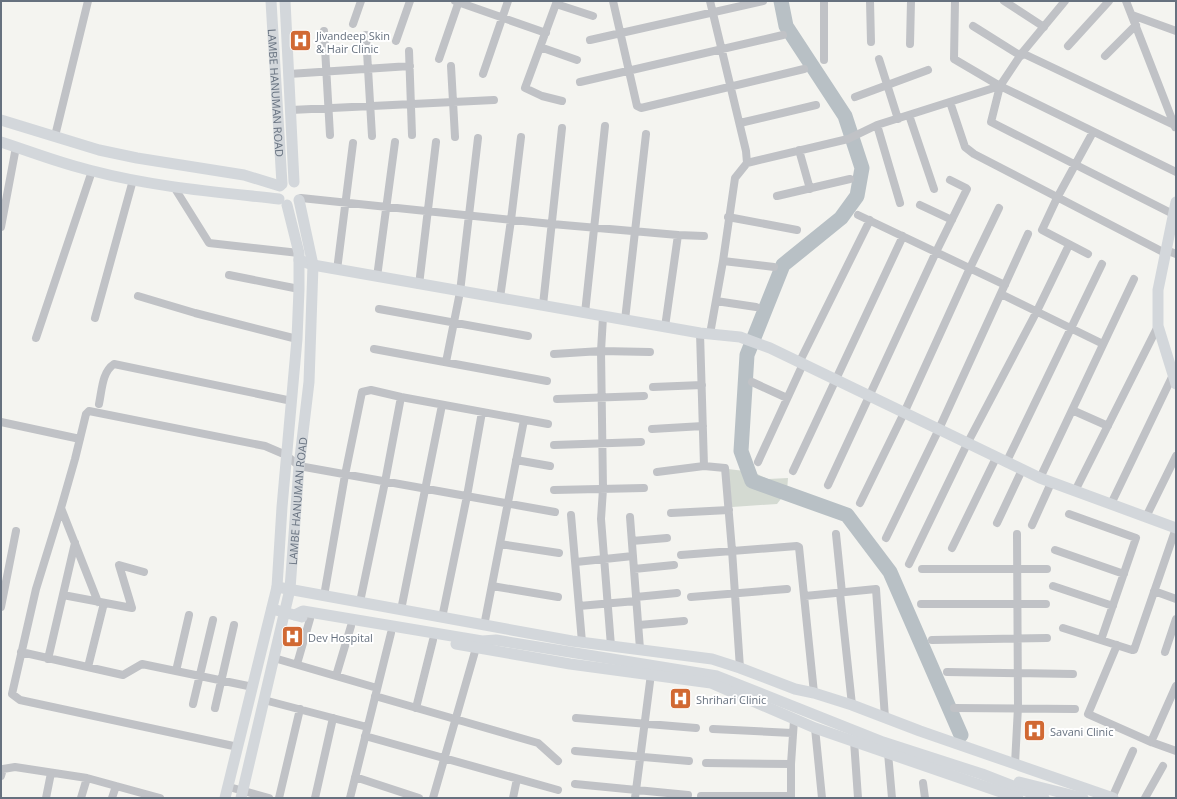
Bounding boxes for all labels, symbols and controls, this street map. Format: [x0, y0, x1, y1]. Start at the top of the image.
street label: LAMBE HANUMAN ROAD [265, 28, 288, 157]
hospital icon: Jivandeep Skin & Hair Clinic [288, 28, 314, 54]
place label: Jivandeep Skin & Hair Clinic [315, 28, 390, 56]
street label: LAMBE HANUMAN ROAD [284, 436, 310, 566]
hospital icon: Dev Hospital [279, 624, 305, 650]
place label: Dev Hospital [308, 630, 373, 645]
hospital icon: Shrihari Clinic [668, 686, 694, 712]
place label: Shrihari Clinic [696, 692, 766, 707]
hospital icon: Savani Clinic [1021, 718, 1047, 744]
place label: Savani Clinic [1050, 724, 1113, 739]

